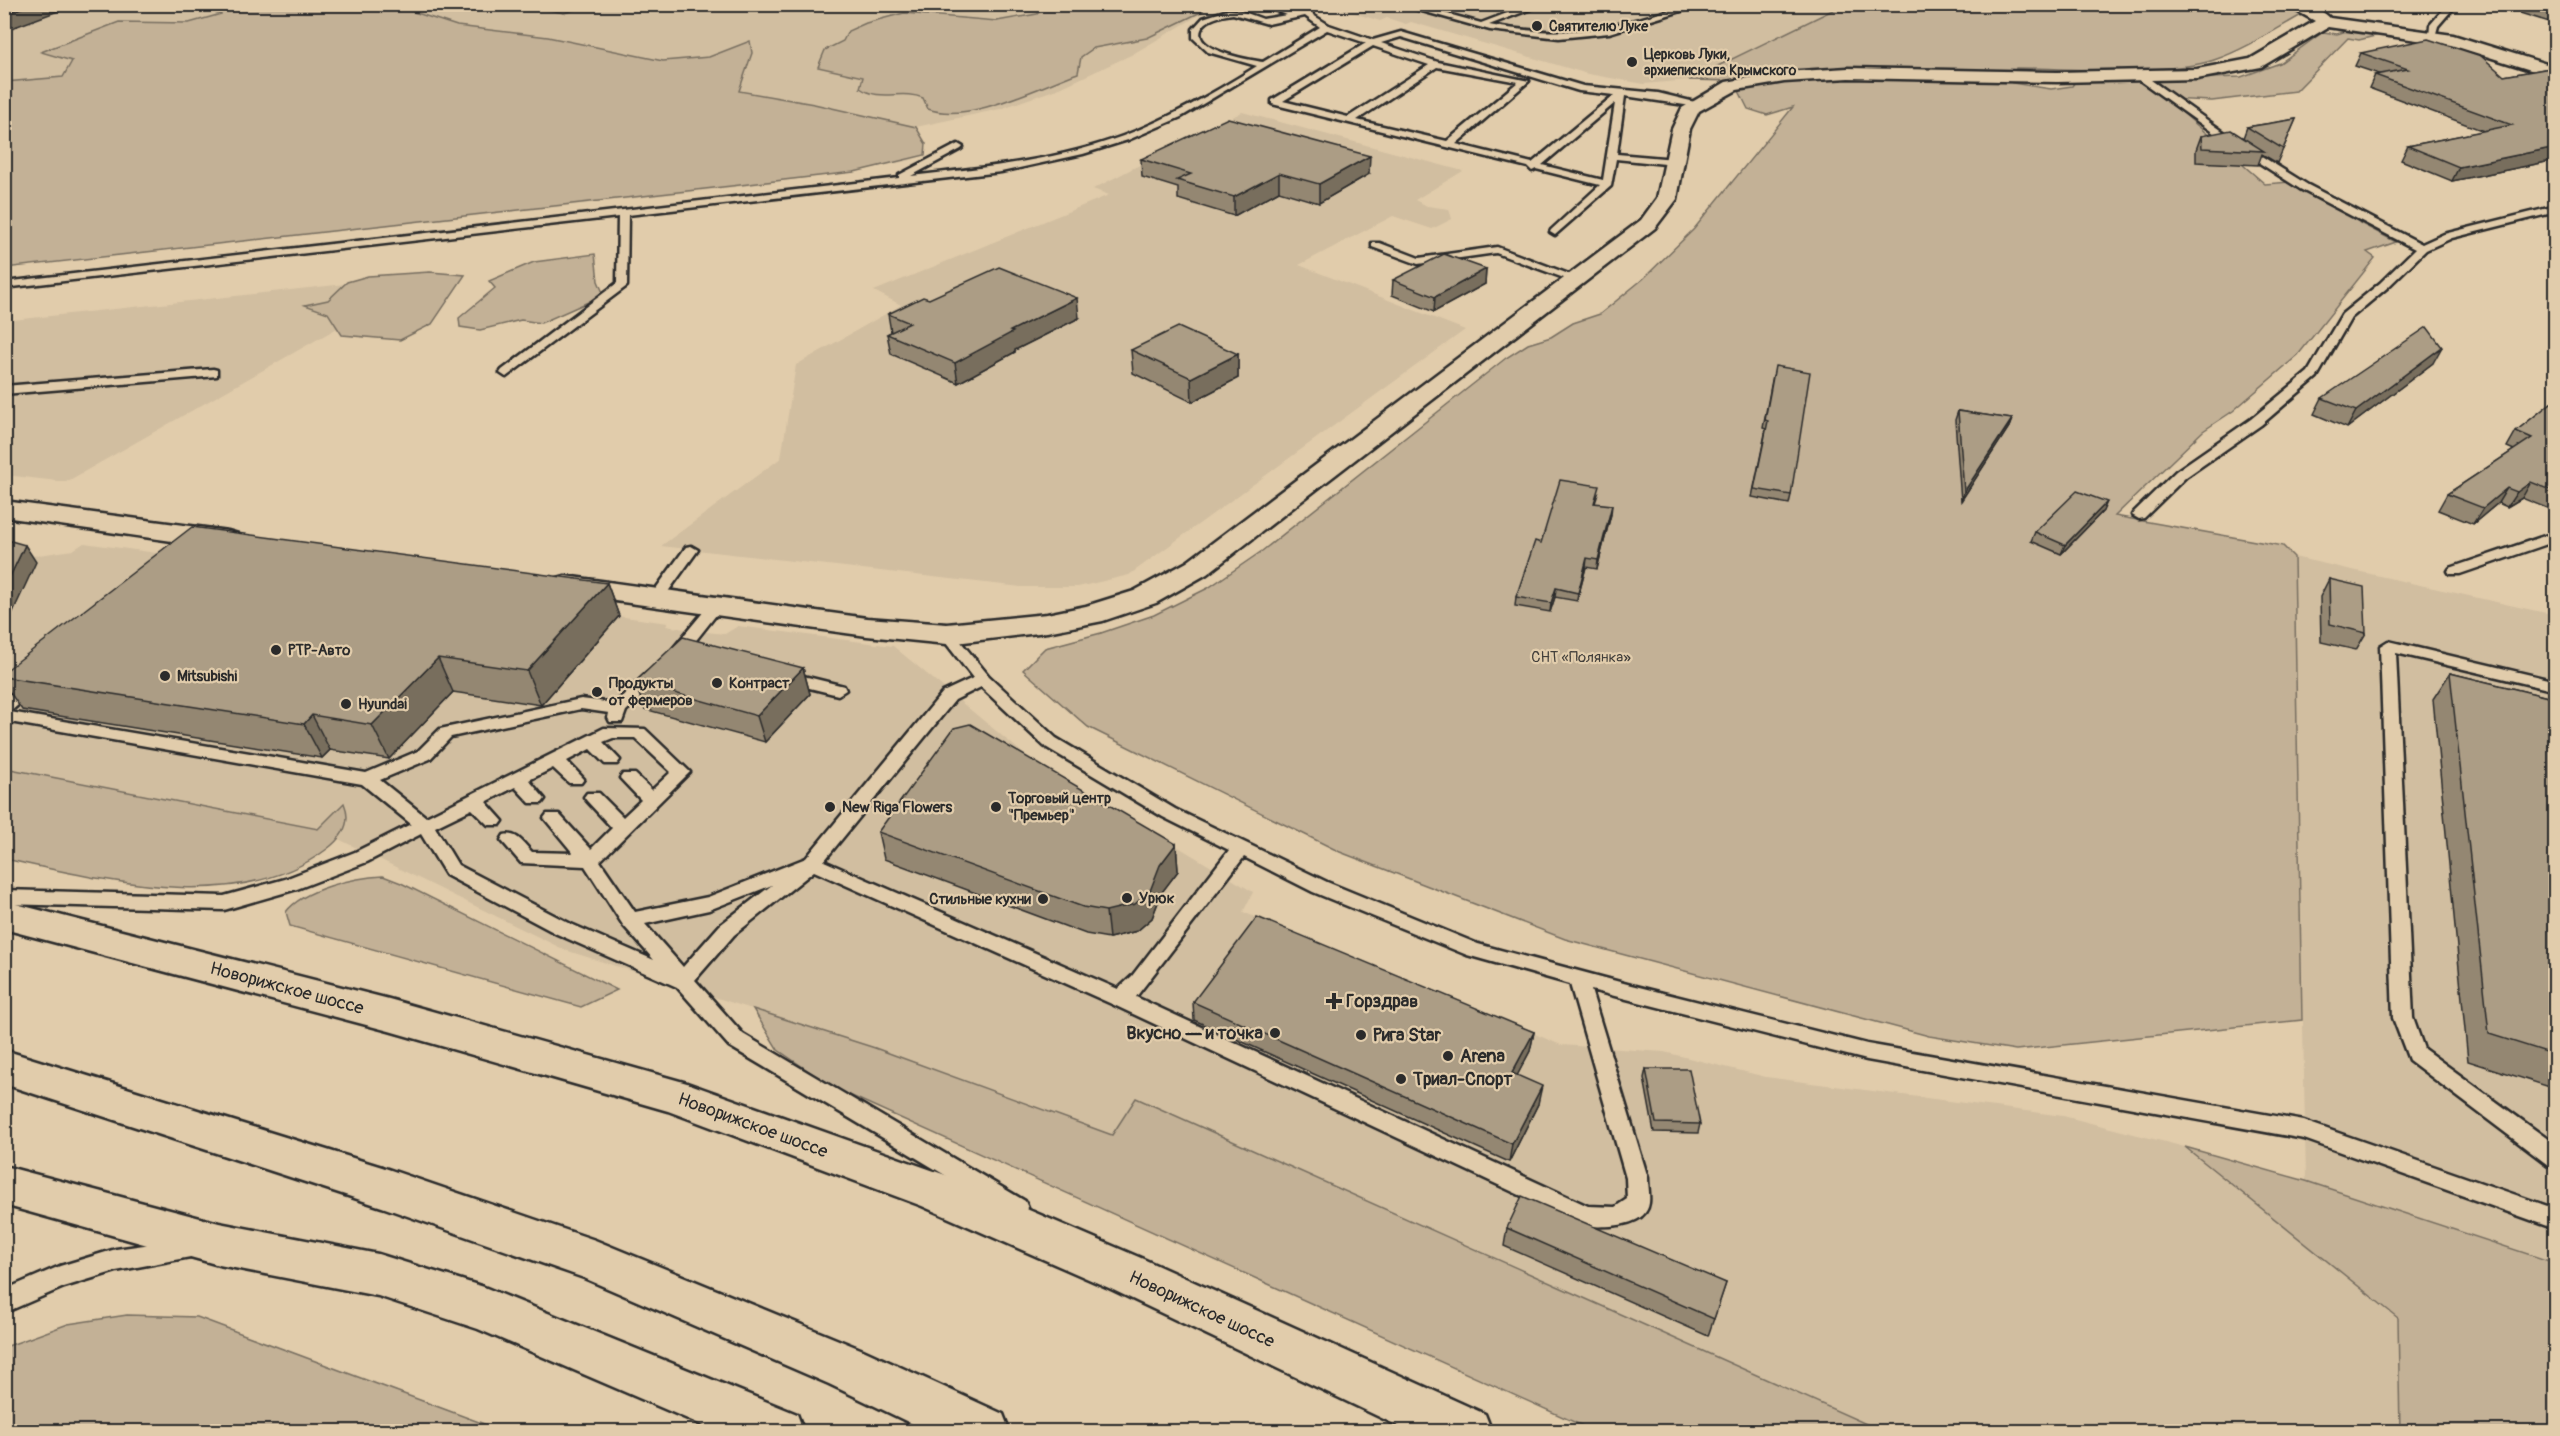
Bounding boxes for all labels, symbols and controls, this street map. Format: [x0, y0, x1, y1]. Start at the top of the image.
place label: Святителю Луке [1549, 18, 1649, 35]
marker: Святителю Луке [1530, 19, 1544, 33]
place label: Церковь Луки, архиепископа Крымского [1644, 46, 1797, 79]
marker: Церковь Луки, архиепископа Крымского [1625, 55, 1639, 69]
place label: РТР-Авто [288, 641, 350, 660]
marker: РТР-Авто [269, 643, 283, 657]
park label: СНТ «Полянка» [1531, 648, 1631, 667]
place label: Mitsubishi [177, 667, 237, 686]
marker: Mitsubishi [158, 669, 172, 683]
place label: Продукты от фермеров [608, 674, 693, 710]
place label: Контраст [729, 674, 790, 693]
marker: Контраст [710, 676, 724, 690]
marker: Продукты от фермеров [590, 685, 604, 699]
place label: Hyundai [358, 695, 407, 714]
marker: Hyundai [339, 697, 353, 711]
place label: Торговый центр "Премьер" [1007, 789, 1111, 825]
place label: New Riga Flowers [842, 798, 952, 817]
marker: New Riga Flowers [823, 800, 837, 814]
marker: Торговый центр "Премьер" [989, 800, 1003, 814]
place label: Урюк [1139, 889, 1175, 908]
place label: Стильные кухни [929, 890, 1031, 909]
marker: Урюк [1120, 891, 1134, 905]
marker: Стильные кухни [1036, 892, 1050, 906]
street label: Новорижское шоссе [208, 957, 366, 1020]
place label: Горздрав [1346, 990, 1418, 1013]
marker: Горздрав [1327, 994, 1341, 1008]
place label: Вкусно — и точка [1126, 1022, 1264, 1045]
place label: Рига Star [1373, 1024, 1441, 1047]
marker: Вкусно — и точка [1268, 1026, 1282, 1040]
marker: Рига Star [1354, 1028, 1368, 1042]
place label: Arena [1460, 1045, 1505, 1068]
marker: Arena [1441, 1049, 1455, 1063]
place label: Триал-Спорт [1412, 1068, 1513, 1091]
marker: Триал-Спорт [1394, 1072, 1408, 1086]
street label: Новорижское шоссе [675, 1088, 831, 1163]
street label: Новорижское шоссе [1125, 1266, 1278, 1353]

